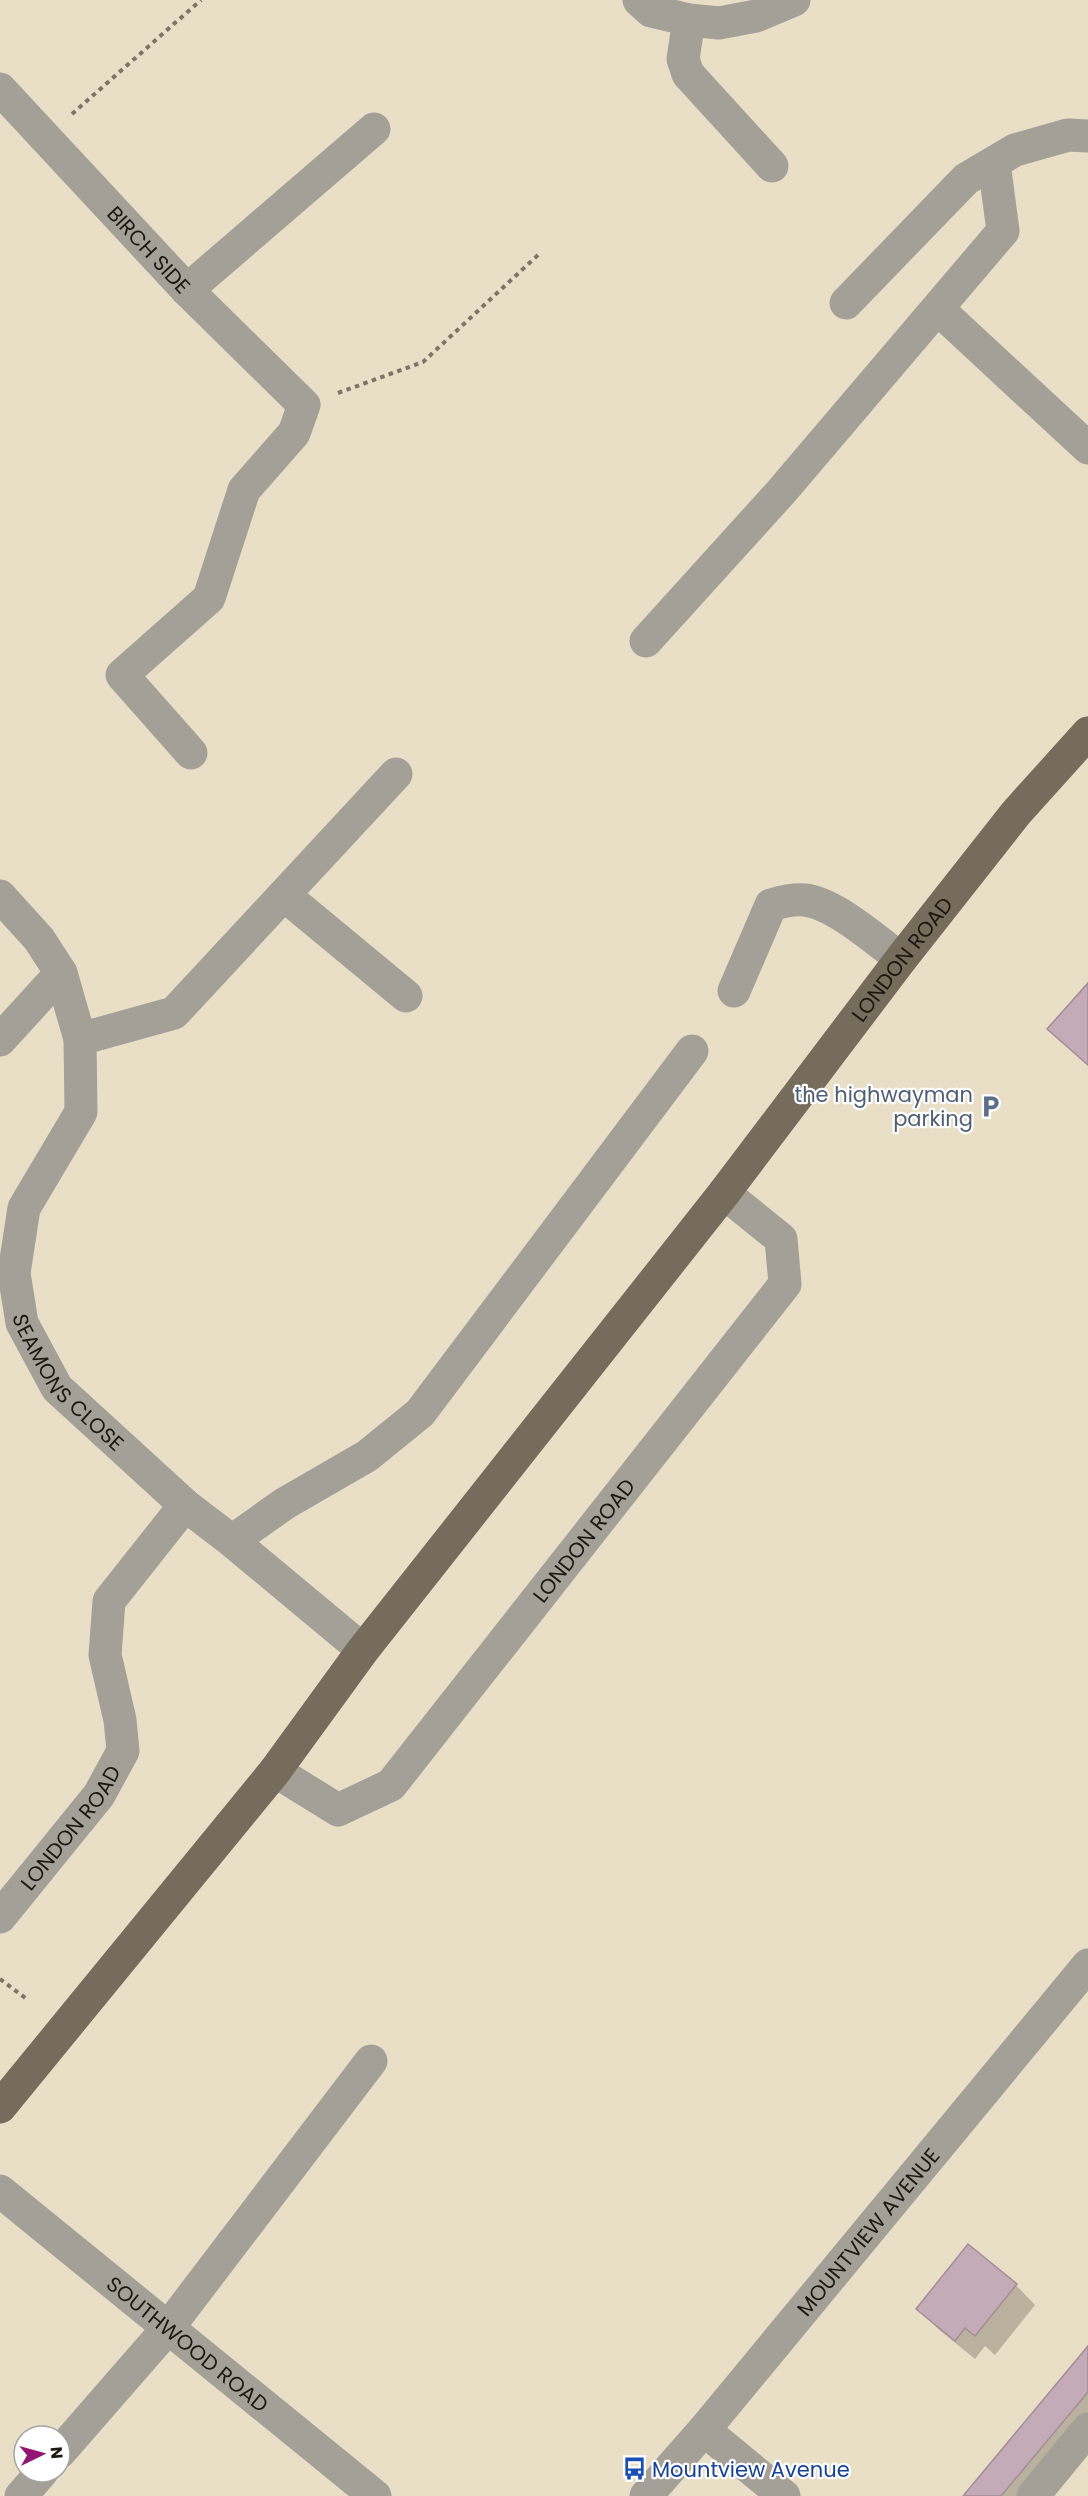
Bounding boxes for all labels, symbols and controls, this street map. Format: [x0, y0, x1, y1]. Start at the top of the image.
street label: BIRCH SIDE [101, 199, 197, 300]
street label: LONDON ROAD [844, 891, 959, 1027]
place label: the highwayman parking [795, 1080, 973, 1133]
parking icon: the highwayman parking [978, 1093, 1004, 1119]
street label: SEAMONS CLOSE [6, 1312, 131, 1457]
street label: LONDON ROAD [526, 1472, 641, 1608]
street label: LONDON ROAD [13, 1760, 127, 1896]
street label: MOUNTVIEW AVENUE [790, 2142, 946, 2322]
street label: SOUTHWOOD ROAD [101, 2269, 275, 2418]
north arrow [12, 2424, 72, 2484]
text: N [44, 2446, 68, 2460]
place label: Mountview Avenue [652, 2455, 850, 2484]
bus stop icon: Mountview Avenue [621, 2456, 647, 2482]

